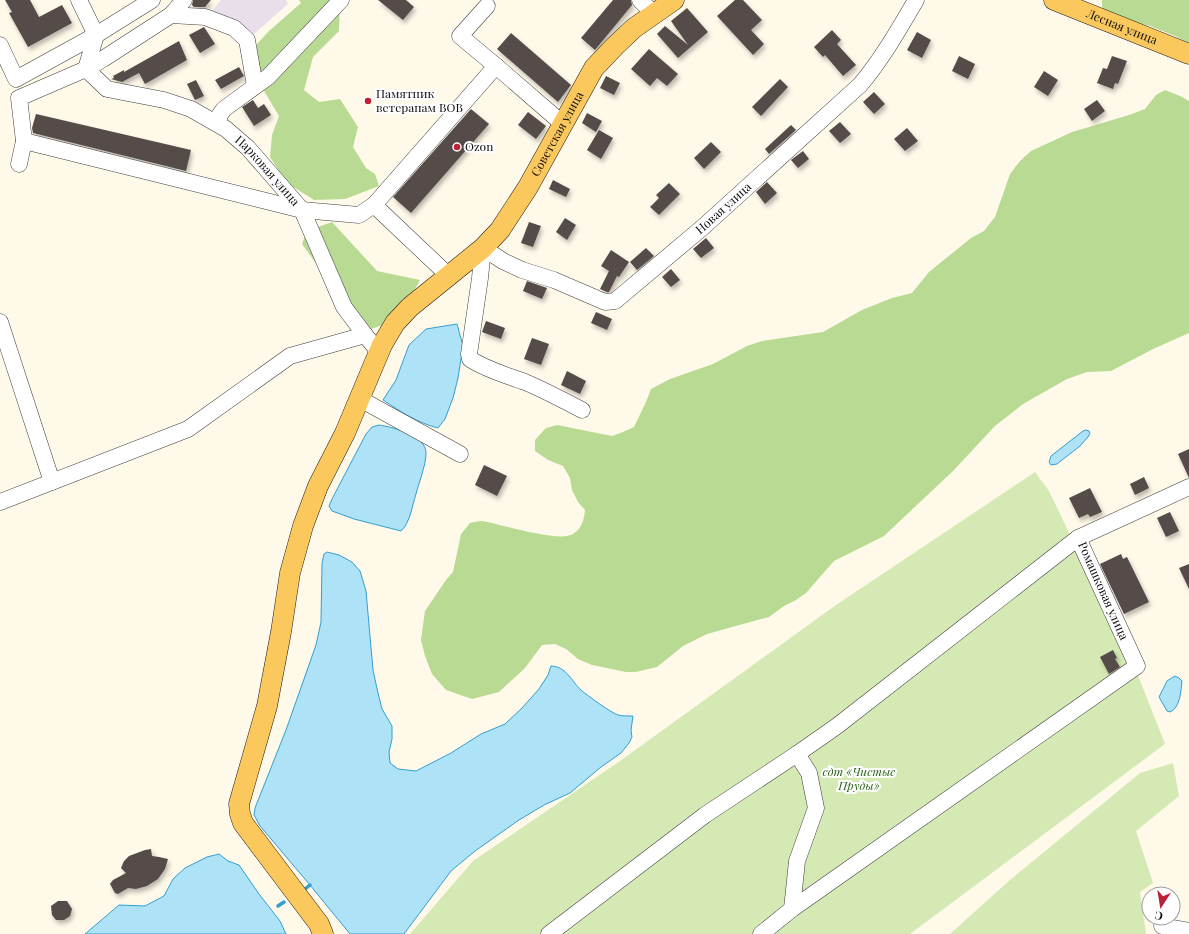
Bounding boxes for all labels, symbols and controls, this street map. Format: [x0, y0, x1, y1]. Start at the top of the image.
street label: Лесная улица [1083, 4, 1160, 48]
place label: Памятник ветеранам ВОВ [376, 85, 463, 115]
street label: Советская улица [527, 88, 586, 179]
marker: Памятник ветеранам ВОВ [363, 96, 373, 106]
street label: Парковая улица [232, 131, 304, 209]
place label: Ozon [465, 138, 493, 154]
marker: Ozon [452, 142, 462, 152]
street label: Новая улица [692, 178, 754, 237]
street label: Ромашковая улица [1075, 539, 1133, 642]
park label: сдт «Чистые Пруды» [822, 763, 896, 793]
north arrow [1141, 886, 1181, 926]
text: С [1153, 908, 1164, 924]

